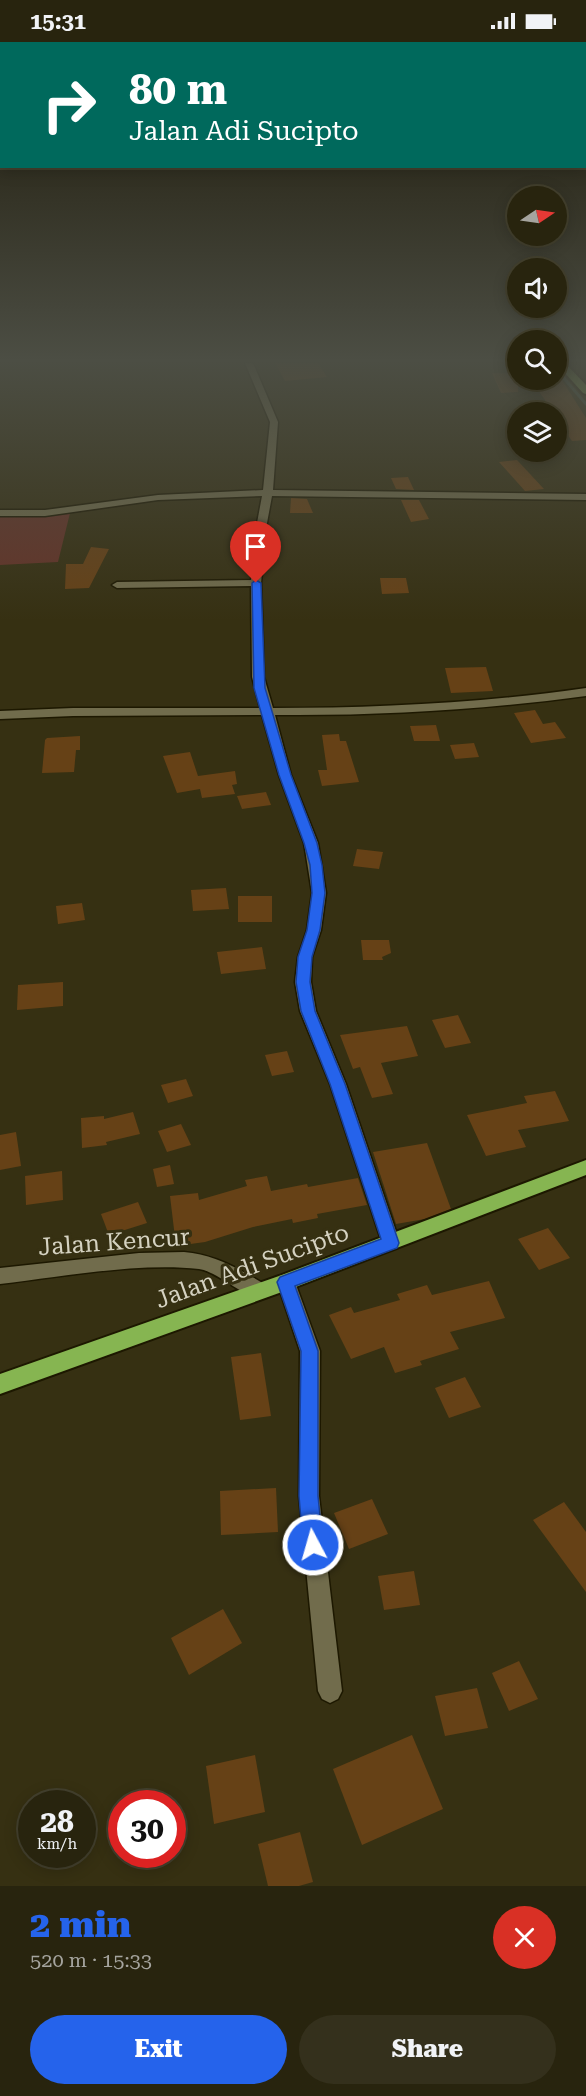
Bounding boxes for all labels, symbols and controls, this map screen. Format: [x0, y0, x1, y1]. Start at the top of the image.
text: 15:31 [30, 9, 86, 34]
text: 80 m [129, 65, 227, 114]
icon: right [30, 66, 108, 144]
text: Jalan Adi Sucipto [129, 115, 358, 147]
north arrow [507, 186, 567, 246]
map controls [507, 186, 567, 462]
button: sound [507, 258, 567, 318]
button: search [507, 330, 567, 390]
button: layers [507, 402, 567, 462]
pin [230, 521, 281, 583]
icon: arrive [239, 530, 272, 563]
street label: Jalan Adi Sucipto [151, 1218, 353, 1314]
street label: Jalan Kencur [37, 1223, 191, 1261]
position arrow [281, 1513, 345, 1577]
speed limit sign: 30 [108, 1790, 186, 1868]
text: 28 [40, 1804, 74, 1839]
text: km/h [37, 1835, 77, 1853]
text: 2 min [30, 1904, 131, 1946]
button: close [493, 1906, 556, 1969]
text: 520 m · 15:33 [30, 1948, 152, 1972]
button: Exit [30, 2015, 287, 2084]
button: Share [299, 2015, 556, 2084]

